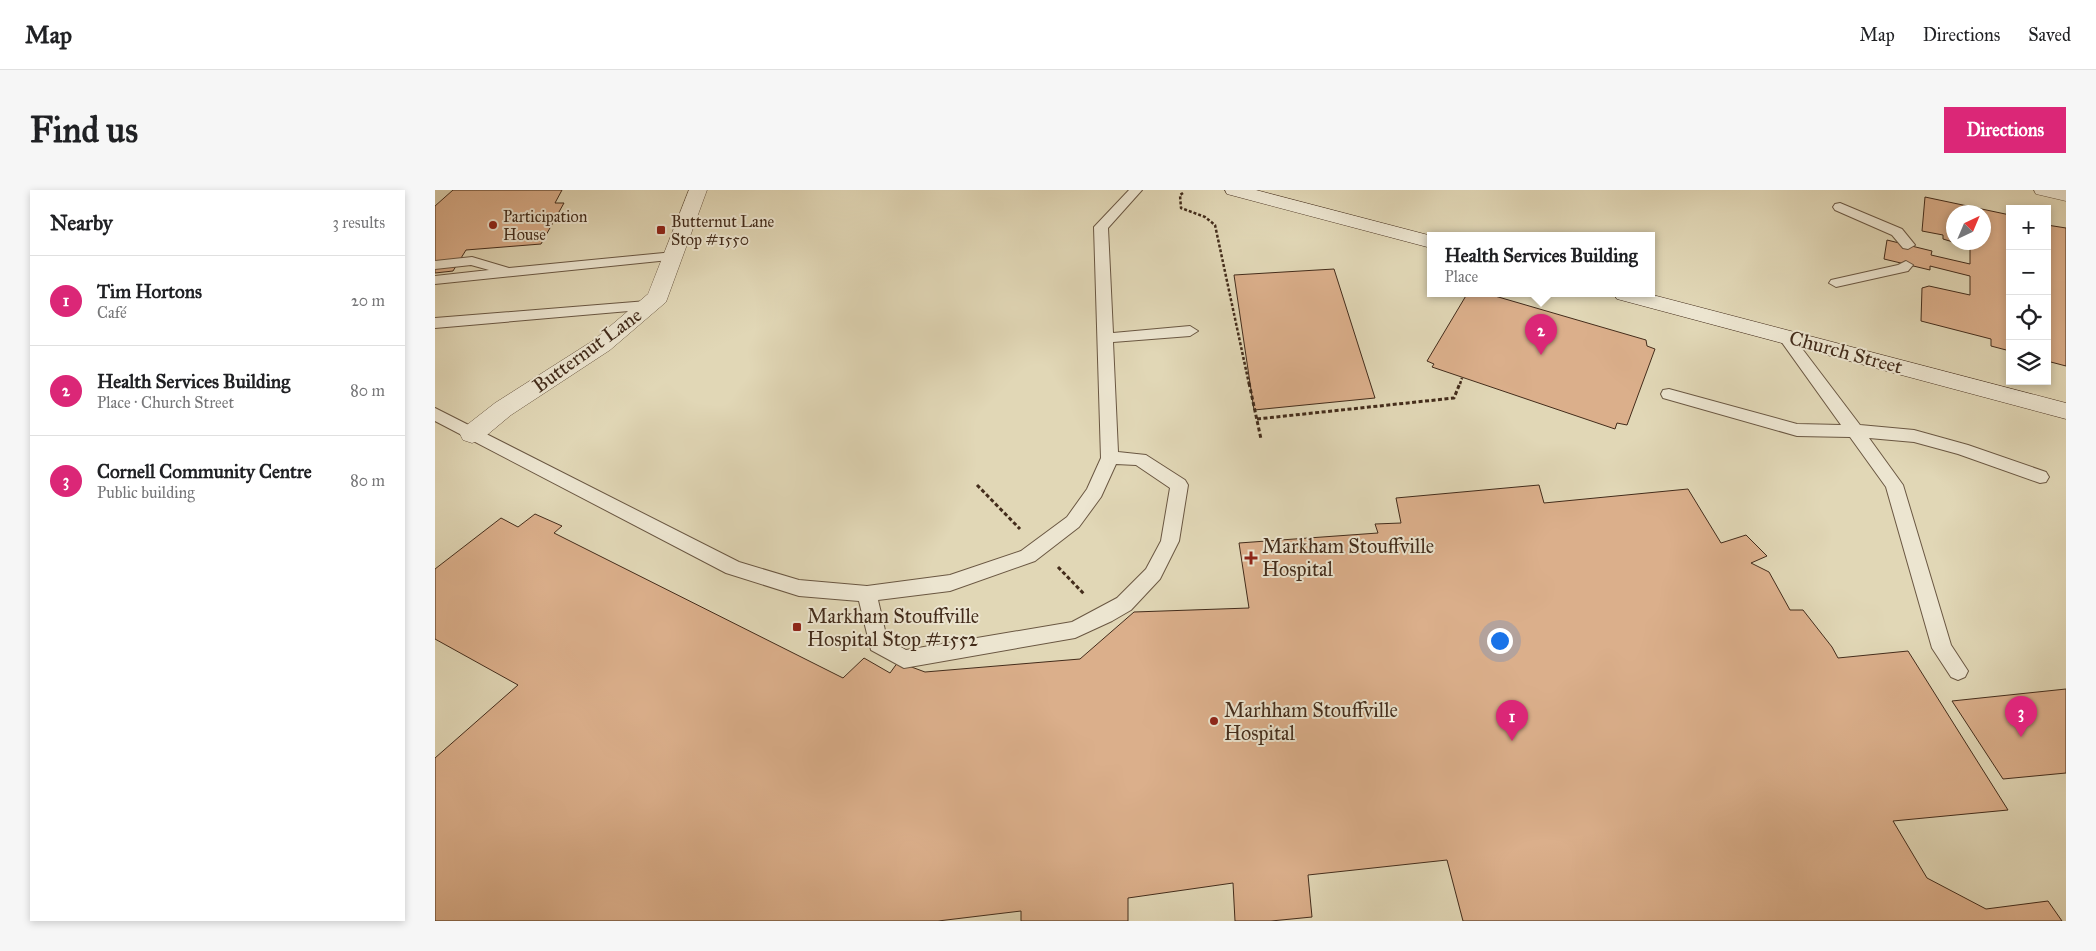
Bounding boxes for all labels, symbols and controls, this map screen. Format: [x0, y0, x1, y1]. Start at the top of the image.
text: Map [25, 20, 72, 50]
text: Map [1859, 24, 1895, 46]
text: Directions [1923, 24, 2000, 46]
text: Saved [2028, 24, 2071, 46]
button: Directions [1944, 107, 2066, 153]
text: Find us [30, 109, 138, 152]
north arrow [1946, 205, 1991, 250]
map controls [2006, 205, 2051, 385]
button: + [2006, 205, 2051, 250]
place label: Participation House [503, 207, 588, 244]
text: Nearby [50, 210, 113, 236]
place label: Butternut Lane Stop #1550 [671, 212, 775, 249]
text: 3 results [332, 213, 385, 232]
marker: Participation House [487, 219, 499, 231]
marker: Butternut Lane Stop #1550 [655, 224, 667, 236]
popup [1427, 232, 1655, 297]
text: Health Services Building [1445, 244, 1638, 267]
button: − [2006, 250, 2051, 295]
text: Place [1445, 267, 1478, 286]
text: Tim Hortons [97, 280, 202, 303]
text: 1 [63, 291, 69, 310]
text: 20 m [351, 291, 385, 310]
button: locate [2006, 295, 2051, 340]
street label: Butternut Lane [528, 302, 646, 398]
text: Café [97, 303, 127, 322]
pin: 2 [1525, 314, 1557, 355]
street label: Church Street [1787, 325, 1905, 379]
button: layers [2006, 340, 2051, 385]
text: Health Services Building [97, 370, 290, 393]
text: 2 [62, 381, 70, 400]
text: 80 m [350, 381, 385, 400]
text: Place · Church Street [97, 393, 234, 412]
text: Cornell Community Centre [97, 460, 312, 483]
text: 3 [63, 471, 69, 490]
text: 80 m [350, 471, 385, 490]
text: Public building [97, 483, 195, 502]
place label: Markham Stouffville Hospital [1262, 534, 1434, 581]
marker: Markham Stouffville Hospital [1244, 551, 1258, 565]
place label: Markham Stouffville Hospital Stop #1552 [807, 604, 979, 651]
marker: Markham Stouffville Hospital Stop #1552 [791, 621, 803, 633]
your location [1487, 628, 1513, 654]
pin: 3 [2005, 696, 2037, 737]
place label: Marhham Stouffville Hospital [1224, 698, 1398, 745]
pin: 1 [1496, 700, 1528, 741]
marker: Marhham Stouffville Hospital [1208, 715, 1220, 727]

